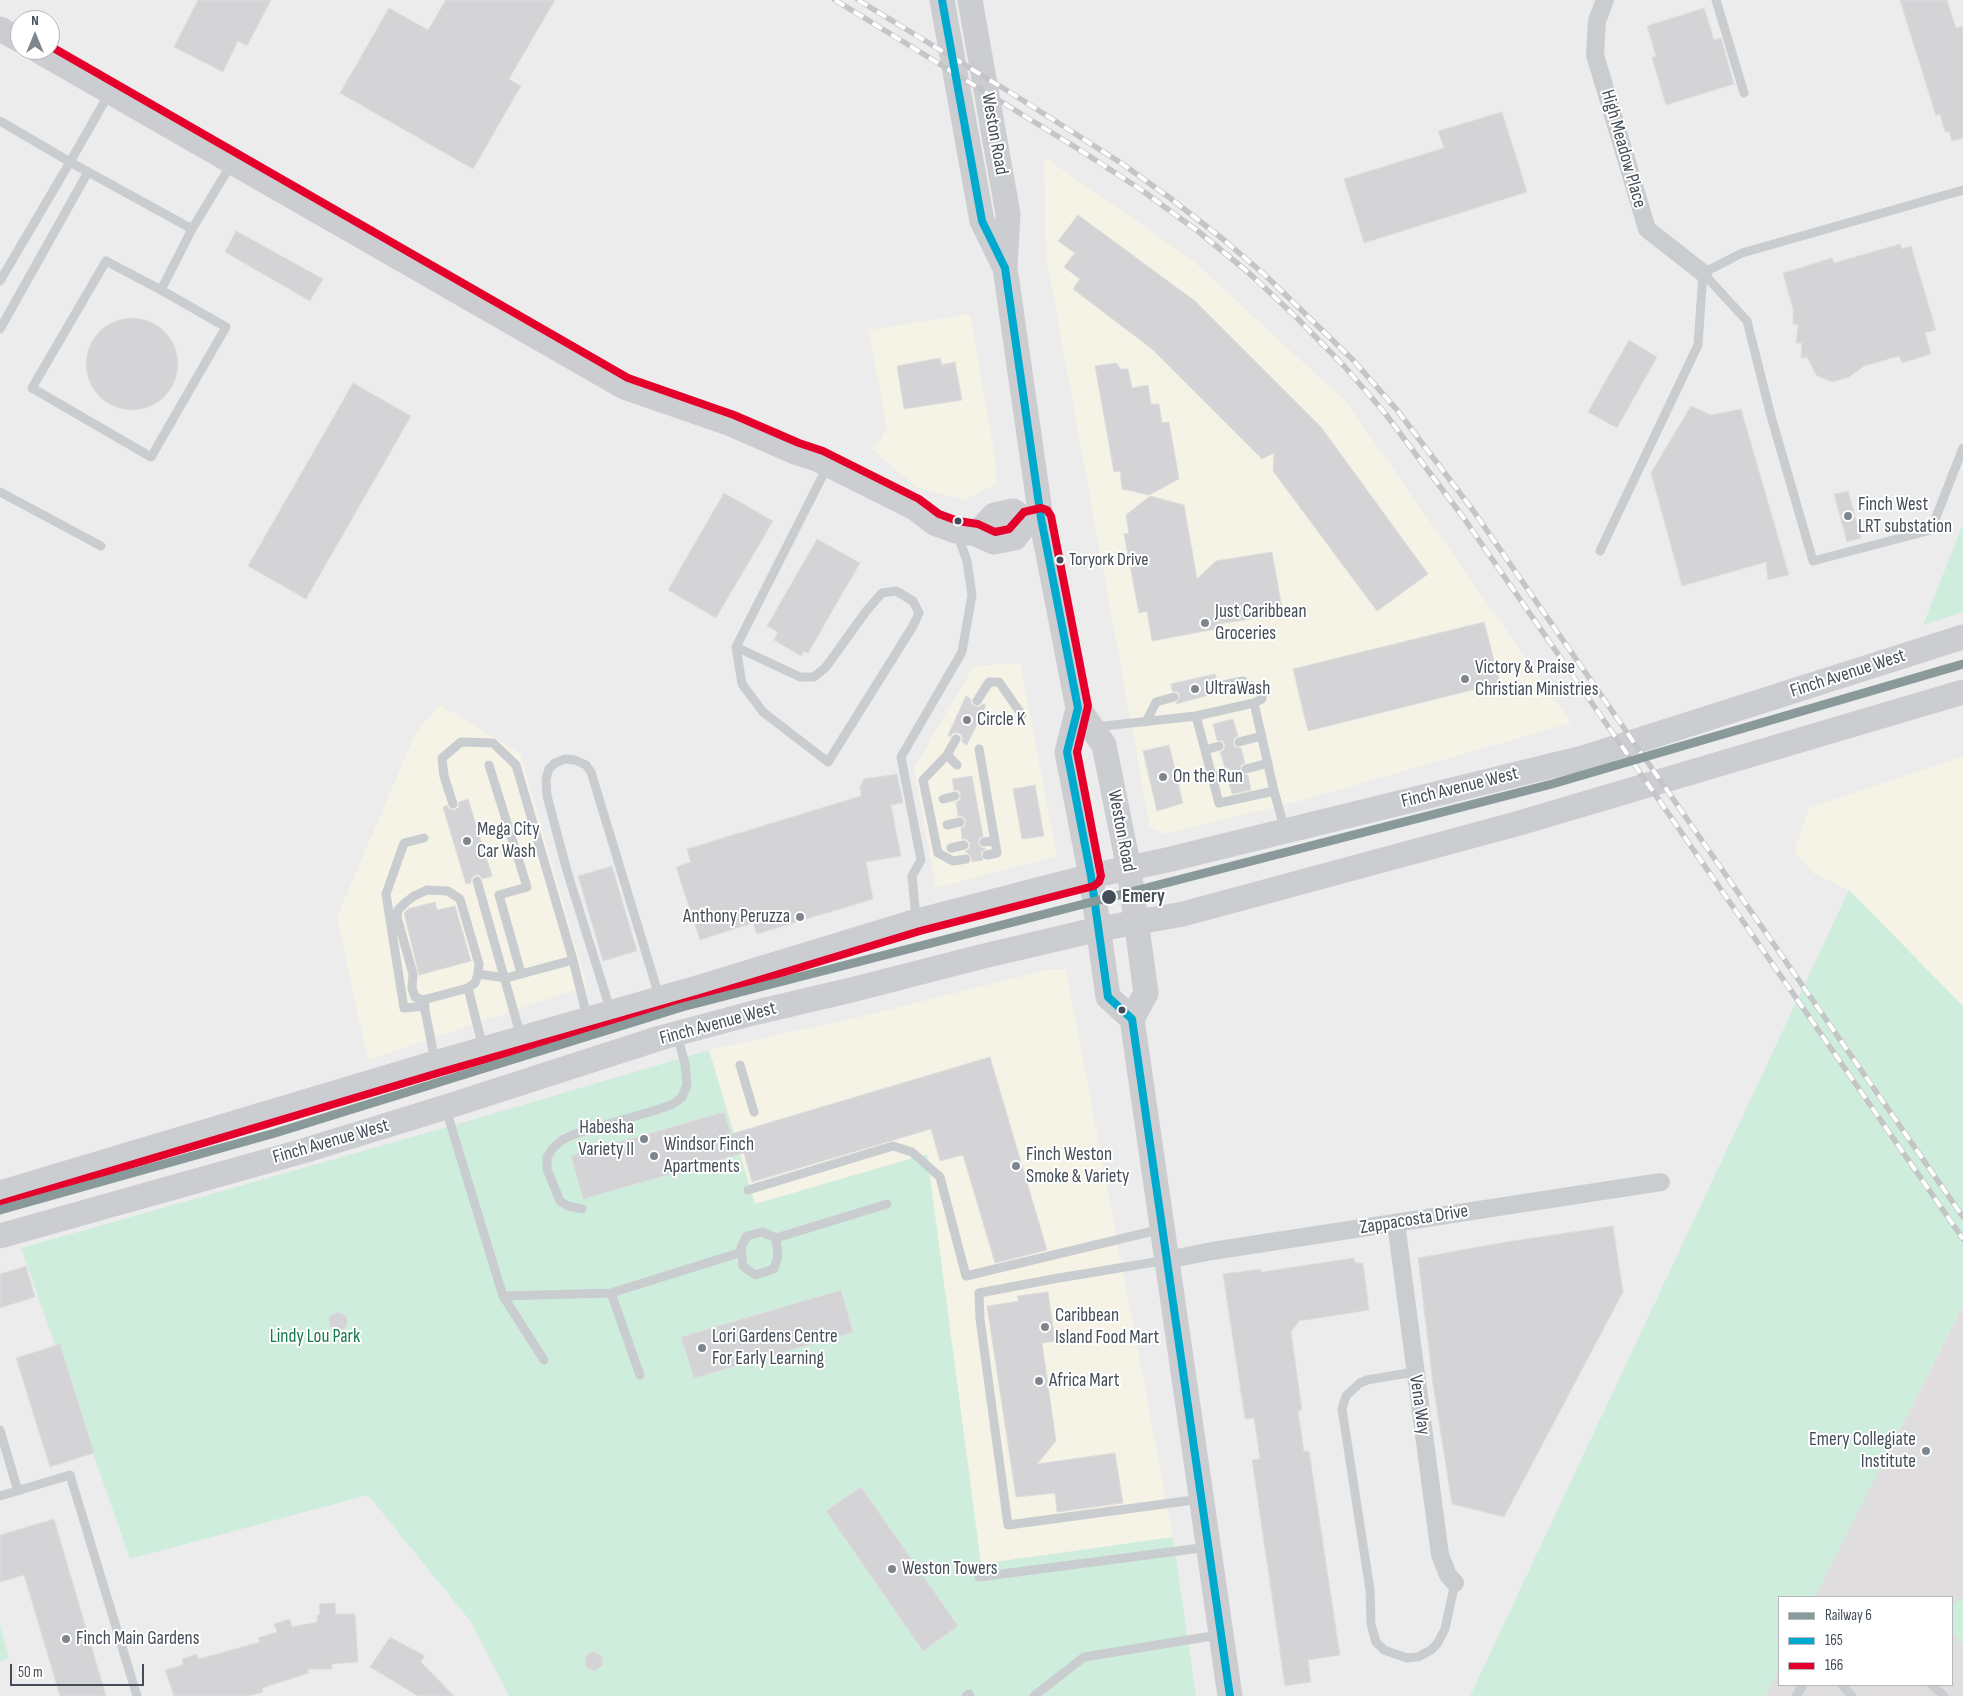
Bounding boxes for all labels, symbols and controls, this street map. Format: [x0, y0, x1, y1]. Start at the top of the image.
north arrow [10, 10, 60, 60]
text: N [31, 12, 39, 29]
street label: High Meadow Place [1595, 87, 1651, 211]
street label: Weston Road [976, 91, 1012, 177]
place label: Finch West LRT substation [1858, 494, 1952, 538]
marker: Finch West LRT substation [1842, 510, 1854, 522]
unlabelled marker [953, 516, 963, 526]
place label: Toryork Drive [1069, 549, 1149, 571]
marker: Toryork Drive [1055, 555, 1065, 565]
place label: Just Caribbean Groceries [1215, 601, 1307, 645]
marker: Just Caribbean Groceries [1199, 617, 1211, 629]
street label: Finch Avenue West [1788, 645, 1908, 703]
place label: Victory & Praise Christian Ministries [1475, 657, 1598, 701]
marker: Victory & Praise Christian Ministries [1459, 673, 1471, 685]
place label: UltraWash [1205, 678, 1270, 700]
marker: UltraWash [1189, 683, 1201, 695]
place label: Circle K [977, 709, 1025, 731]
marker: Circle K [961, 714, 973, 726]
street label: Finch Avenue West [1399, 762, 1521, 814]
place label: On the Run [1173, 766, 1243, 788]
marker: On the Run [1157, 771, 1169, 783]
street label: Weston Road [1102, 788, 1140, 874]
place label: Mega City Car Wash [477, 819, 540, 863]
marker: Mega City Car Wash [461, 835, 473, 847]
place label: Emery [1122, 886, 1165, 908]
marker: Emery [1100, 888, 1118, 906]
place label: Anthony Peruzza [683, 906, 790, 928]
marker: Anthony Peruzza [794, 911, 806, 923]
street label: Finch Avenue West [657, 998, 779, 1050]
unlabelled marker [1117, 1005, 1127, 1015]
street label: Finch Avenue West [270, 1115, 392, 1169]
place label: Habesha Variety II [578, 1117, 634, 1161]
marker: Habesha Variety II [638, 1133, 650, 1145]
place label: Windsor Finch Apartments [664, 1134, 754, 1178]
place label: Finch Weston Smoke & Variety [1026, 1144, 1129, 1188]
marker: Windsor Finch Apartments [648, 1150, 660, 1162]
marker: Finch Weston Smoke & Variety [1010, 1160, 1022, 1172]
street label: Zappacosta Drive [1358, 1200, 1470, 1240]
place label: Caribbean Island Food Mart [1055, 1305, 1159, 1349]
marker: Caribbean Island Food Mart [1039, 1321, 1051, 1333]
park label: Lindy Lou Park [270, 1326, 360, 1348]
place label: Lori Gardens Centre For Early Learning [712, 1326, 838, 1370]
marker: Lori Gardens Centre For Early Learning [696, 1342, 708, 1354]
place label: Africa Mart [1049, 1370, 1119, 1392]
street label: Vena Way [1404, 1373, 1434, 1437]
marker: Africa Mart [1033, 1375, 1045, 1387]
place label: Emery Collegiate Institute [1809, 1429, 1916, 1473]
marker: Emery Collegiate Institute [1920, 1445, 1932, 1457]
place label: Weston Towers [902, 1558, 998, 1580]
marker: Weston Towers [886, 1563, 898, 1575]
legend [1778, 1596, 1953, 1686]
text: Railway 6 [1825, 1606, 1872, 1625]
place label: Finch Main Gardens [76, 1628, 200, 1650]
text: 165 [1825, 1631, 1843, 1650]
marker: Finch Main Gardens [60, 1633, 72, 1645]
scale bar [12, 1654, 146, 1686]
text: 166 [1825, 1656, 1843, 1675]
text: 50 m [18, 1663, 43, 1682]

